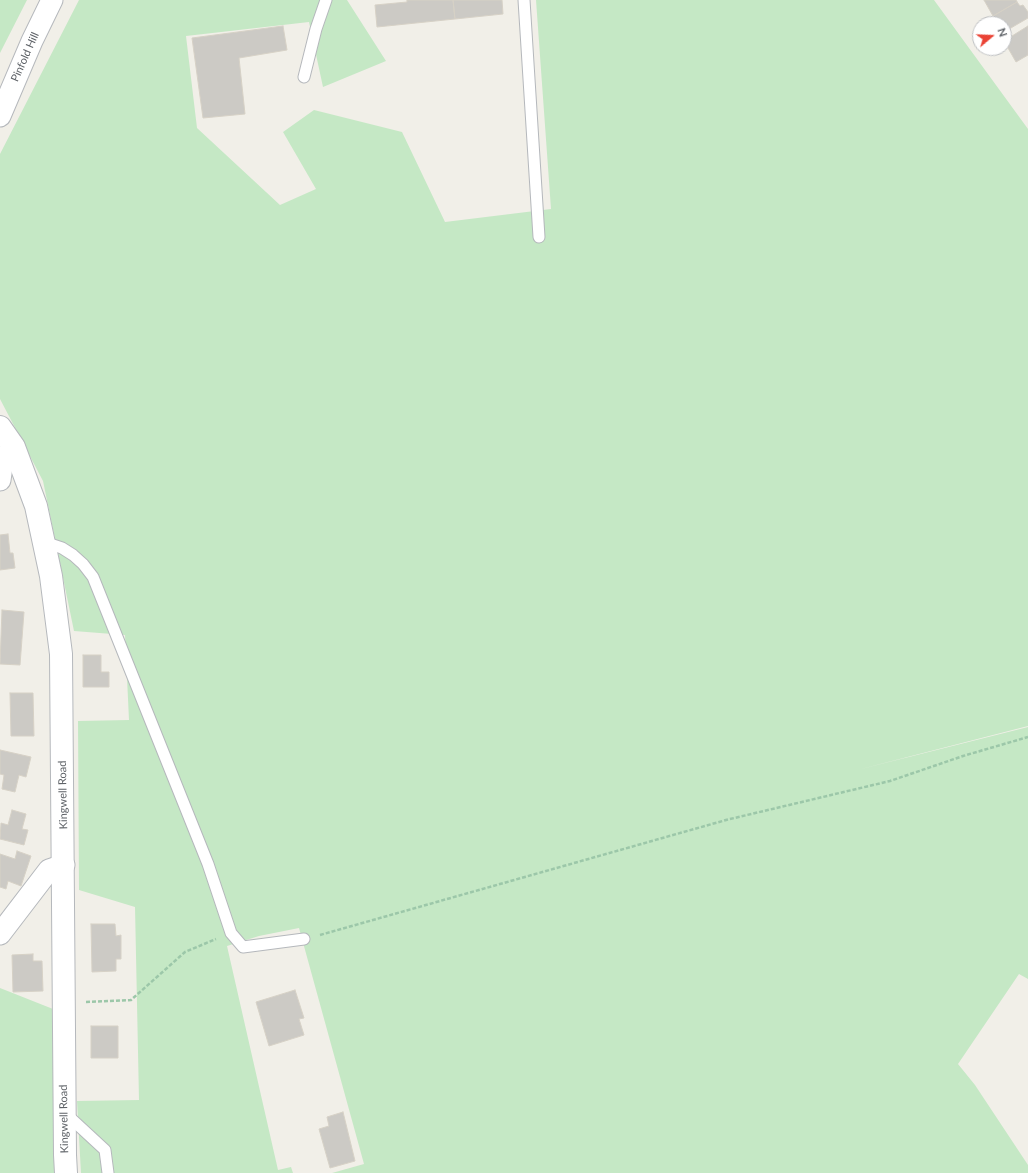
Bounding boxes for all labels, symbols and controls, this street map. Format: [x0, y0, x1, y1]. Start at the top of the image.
north arrow [972, 16, 1012, 56]
text: N [995, 26, 1010, 38]
street label: Pinfold Hill [8, 30, 42, 84]
street label: Kingwell Road [56, 761, 70, 829]
street label: Kingwell Road [57, 1085, 71, 1153]

